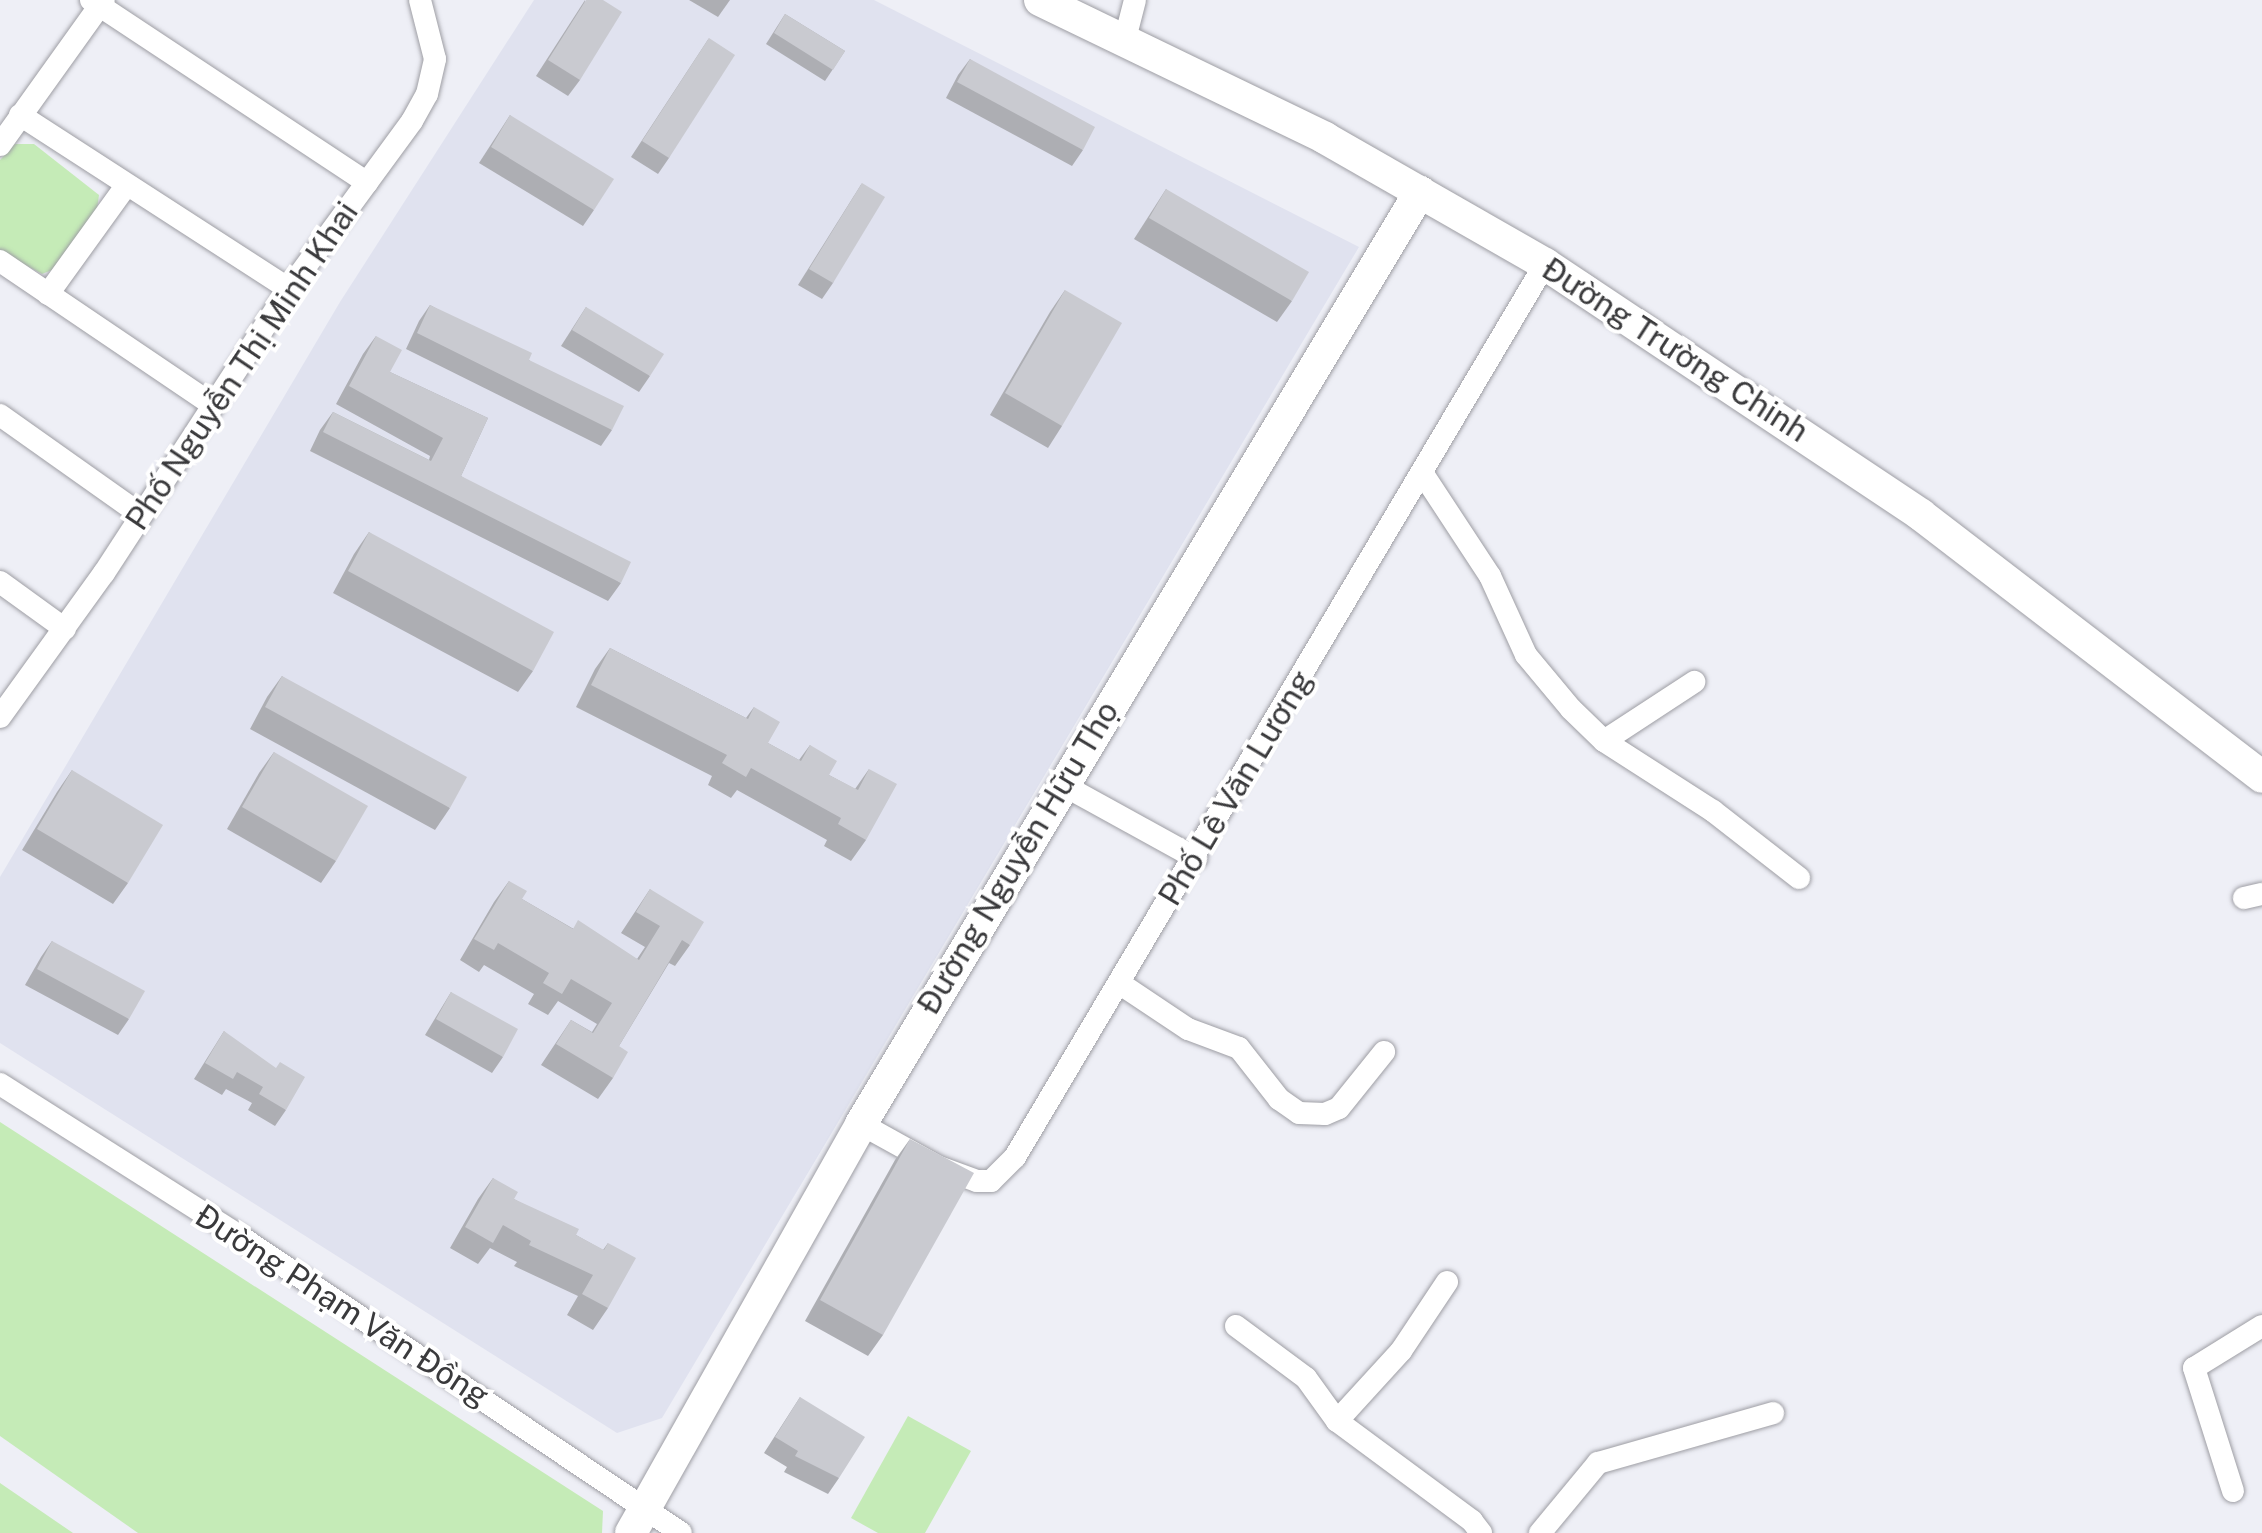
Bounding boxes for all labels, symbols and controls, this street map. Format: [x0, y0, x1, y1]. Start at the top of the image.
street label: Phố Nguyễn Thị Minh Khai [118, 194, 366, 538]
street label: Đường Trường Chinh [1535, 250, 1815, 450]
street label: Phố Lê Văn Lương [1150, 663, 1322, 913]
street label: Đường Nguyễn Hữu Thọ [909, 694, 1127, 1022]
street label: Đường Phạm Văn Đồng [188, 1196, 496, 1416]

